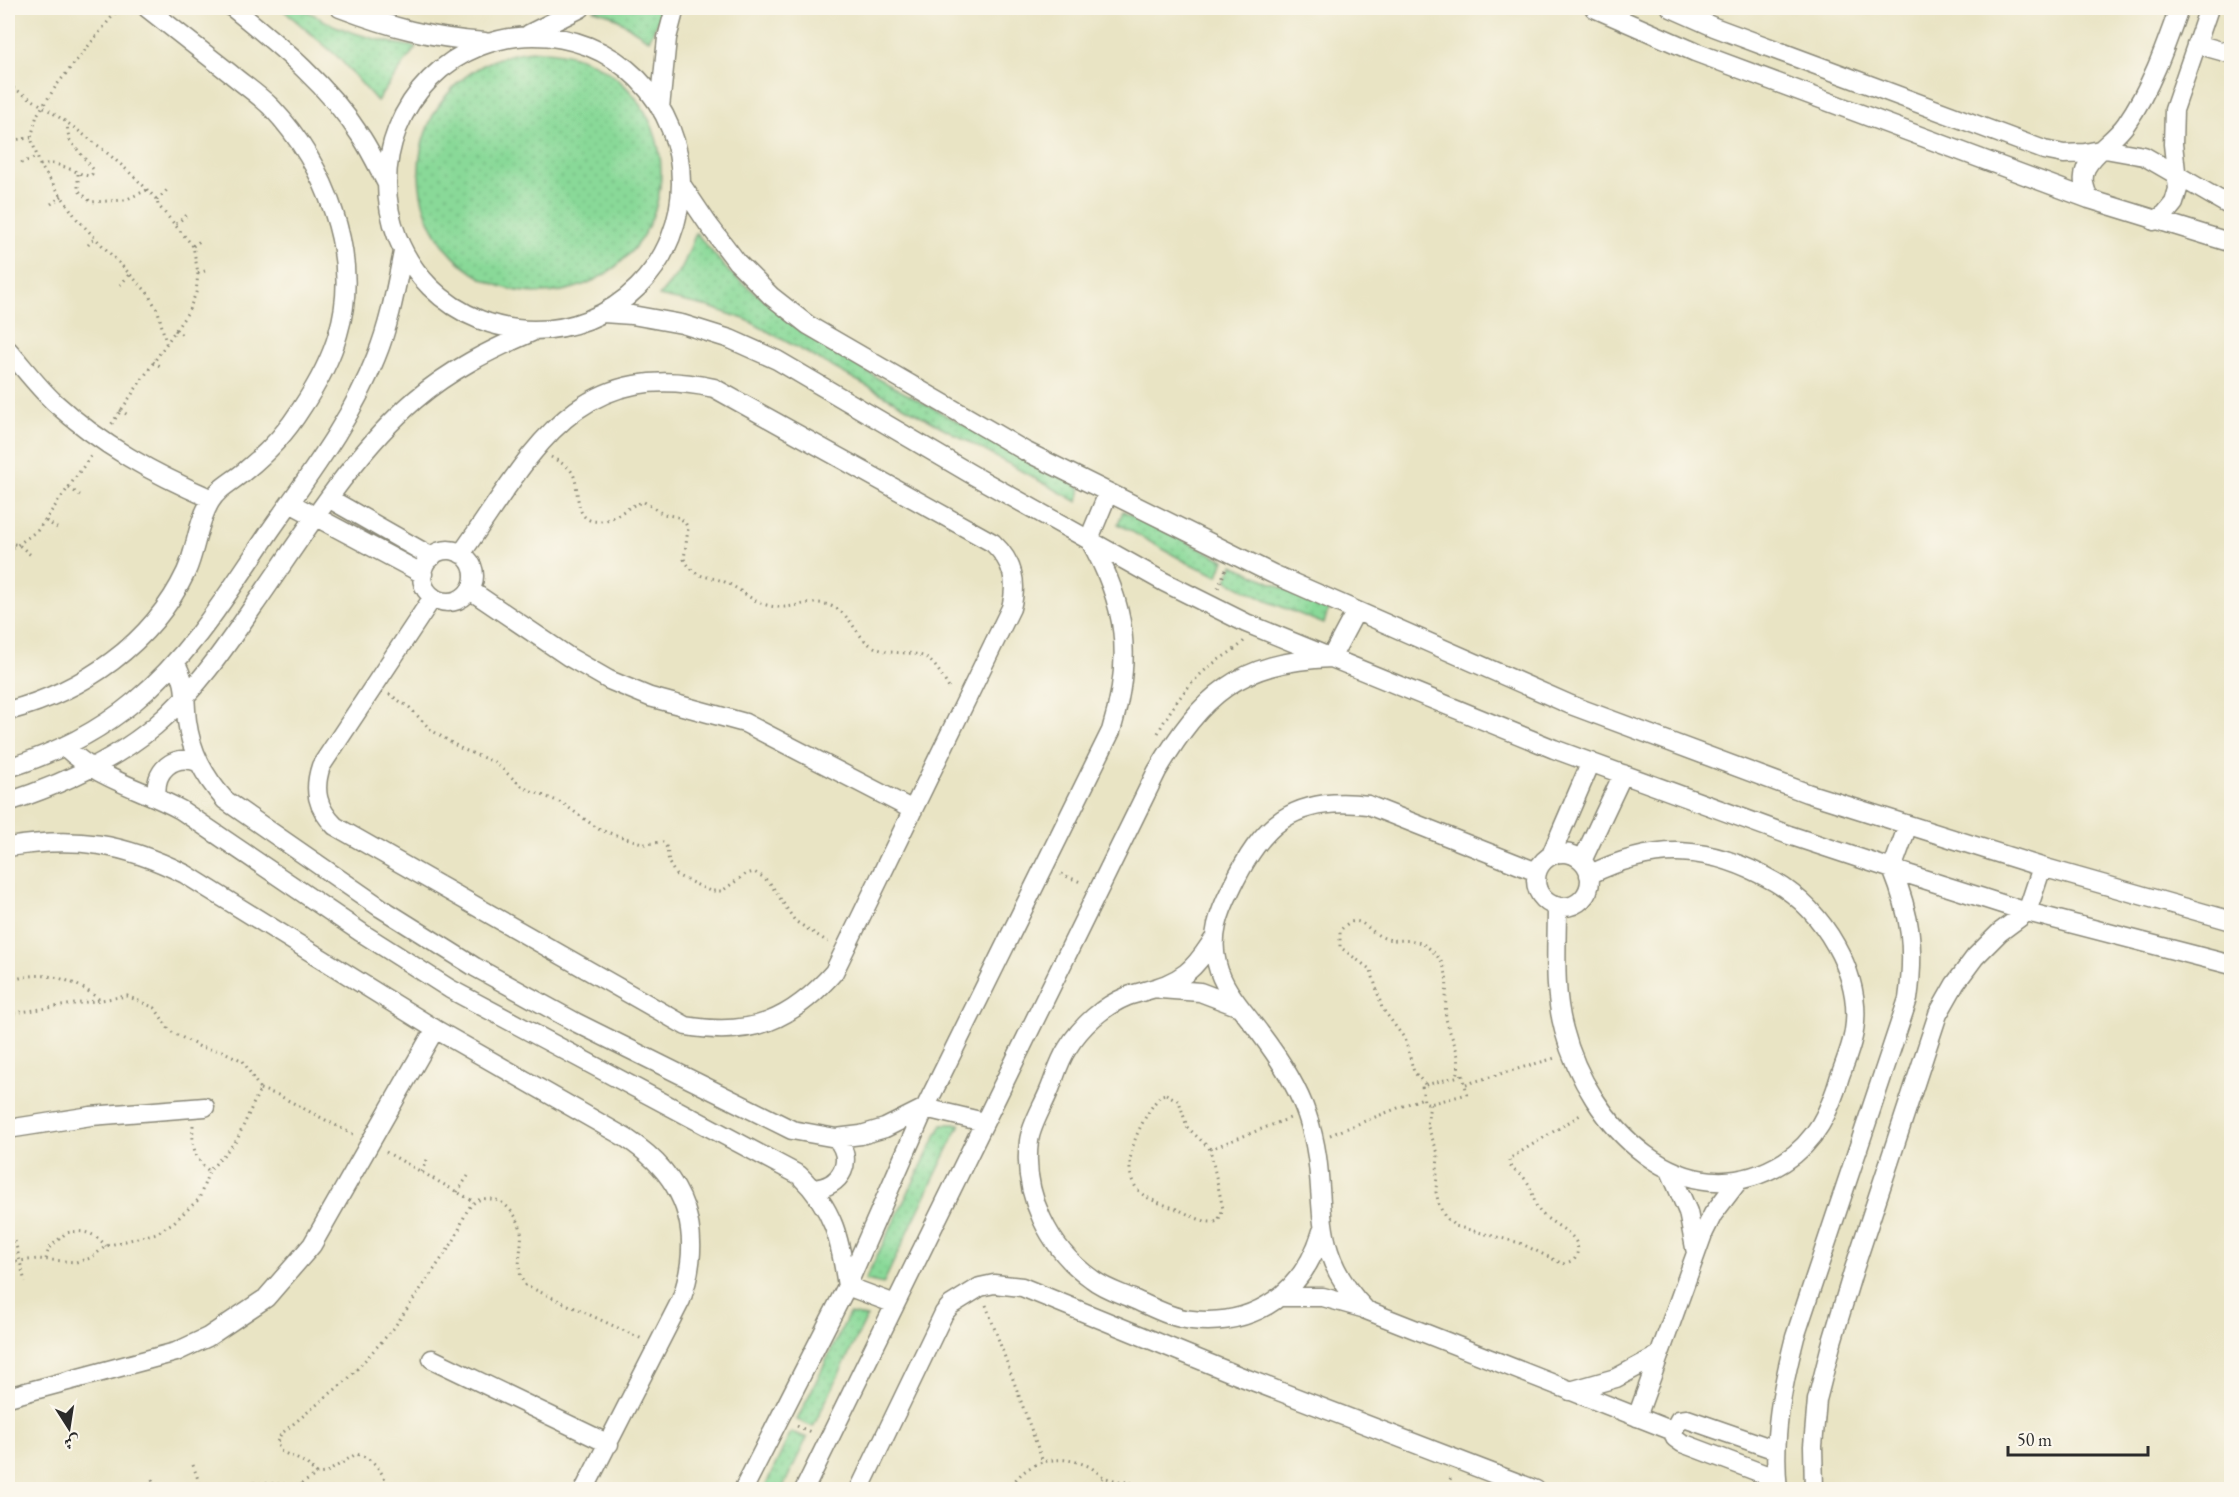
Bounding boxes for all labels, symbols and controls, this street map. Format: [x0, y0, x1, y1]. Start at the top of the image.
north arrow [39, 1398, 99, 1458]
scale bar [2008, 1419, 2148, 1457]
text: 50 m [2017, 1428, 2052, 1451]
text: ش [62, 1430, 82, 1454]

